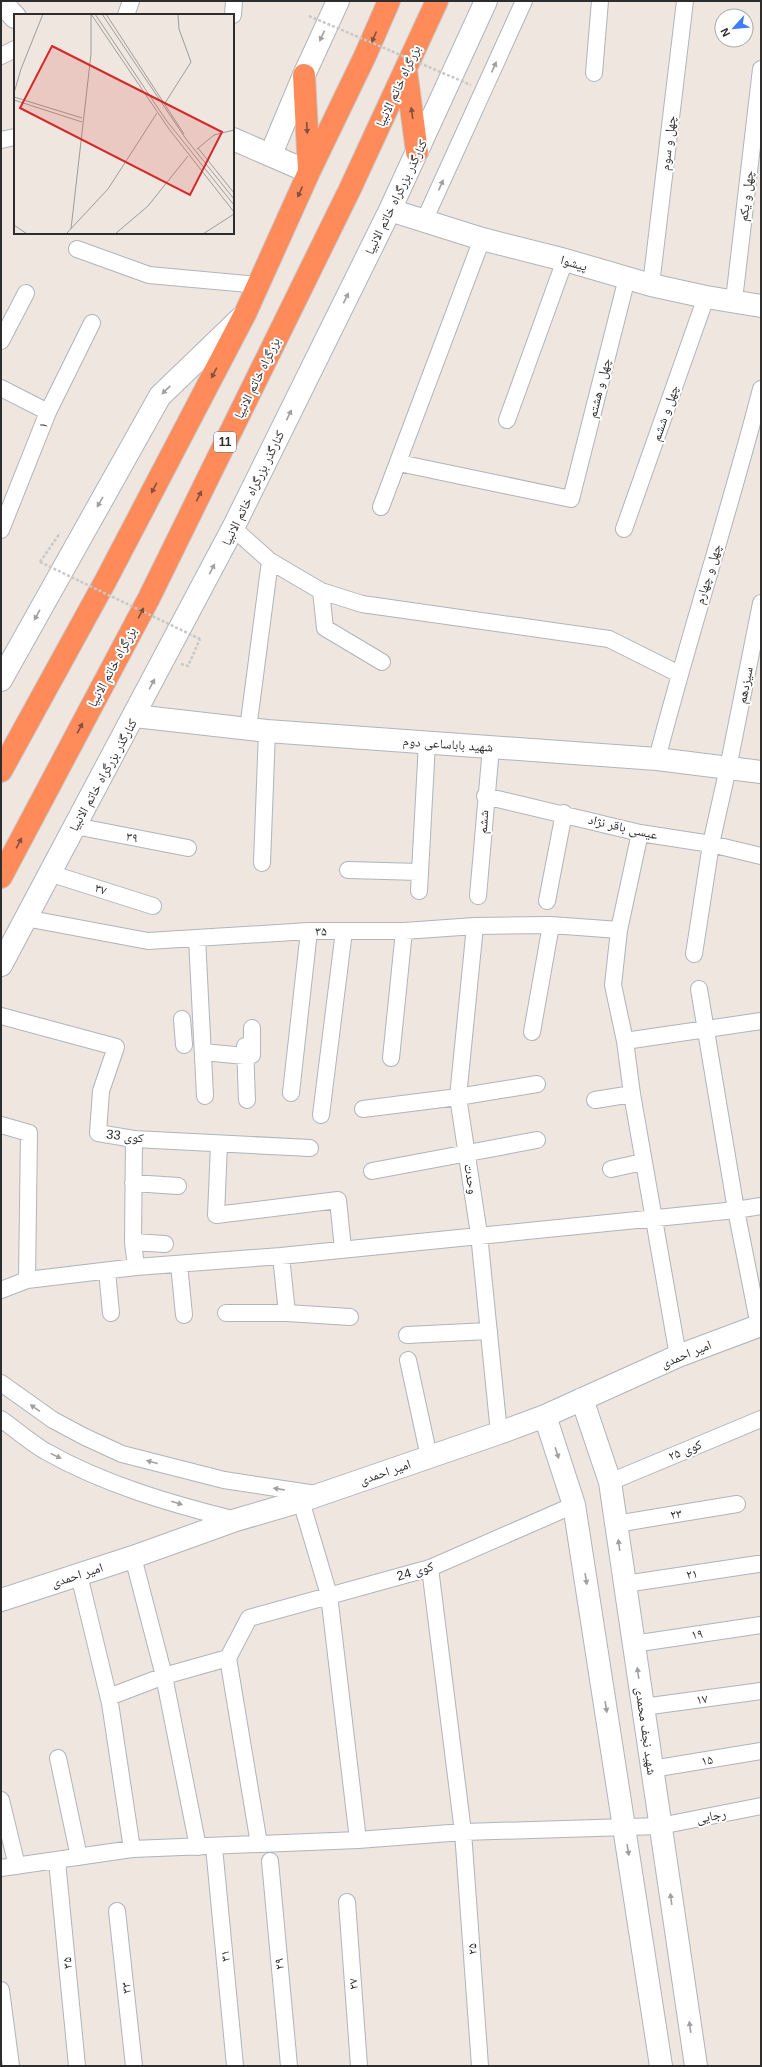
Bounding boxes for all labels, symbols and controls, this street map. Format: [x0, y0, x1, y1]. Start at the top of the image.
north arrow [714, 8, 754, 48]
inset map [14, 14, 234, 234]
text: N [718, 26, 732, 39]
one-way arrow [319, 31, 325, 42]
one-way arrow [370, 31, 376, 43]
street label: بزرگراه خاتم الانبیا [373, 43, 424, 130]
one-way arrow [492, 60, 498, 72]
one-way arrow [409, 107, 415, 119]
street label: چهل و سوم [657, 115, 680, 171]
one-way arrow [303, 122, 310, 134]
street label: کنارگذر بزرگراه خاتم الانبیا [362, 137, 431, 257]
street label: چهل و یکم [735, 170, 758, 223]
one-way arrow [438, 180, 444, 191]
one-way arrow [297, 186, 303, 198]
street label: پیشوا [559, 252, 589, 275]
one-way arrow [343, 293, 350, 304]
street label: بزرگراه خاتم الانبیا [231, 335, 284, 421]
street label: چهل و هشتم [584, 357, 615, 420]
one-way arrow [211, 367, 217, 378]
street label: چهل و ششم [648, 383, 683, 443]
one-way arrow [161, 385, 171, 395]
one-way arrow [286, 409, 292, 421]
street label: ۱ [35, 419, 51, 431]
street label: کنارگذر بزرگراه خاتم الانبیا [219, 428, 288, 548]
road number: 11 [214, 432, 236, 452]
one-way arrow [151, 482, 157, 494]
one-way arrow [195, 491, 202, 502]
one-way arrow [96, 496, 103, 508]
street label: چهل و چهارم [692, 542, 725, 606]
one-way arrow [209, 563, 215, 575]
one-way arrow [137, 607, 144, 619]
one-way arrow [33, 609, 40, 621]
street label: بزرگراه خاتم الانبیا [85, 625, 140, 710]
street label: سیزدهم [734, 665, 757, 705]
one-way arrow [149, 678, 155, 690]
street label: کنارگذر بزرگراه خاتم الانبیا [66, 716, 141, 834]
one-way arrow [77, 722, 83, 734]
street label: شهید باباساعی دوم [402, 733, 494, 756]
street label: ششم [475, 809, 492, 835]
street label: عیسی باقر نژاد [587, 812, 660, 843]
street label: ۳۹ [125, 829, 139, 846]
one-way arrow [16, 837, 22, 849]
street label: ۳۷ [93, 880, 109, 898]
street label: ۳۵ [315, 923, 327, 939]
street label: کوی 33 [105, 1126, 145, 1147]
street label: وحدت [460, 1163, 481, 1195]
street label: امیر احمدی [658, 1337, 714, 1372]
one-way arrow [30, 1404, 40, 1412]
street label: کوی ۲۵ [666, 1436, 705, 1464]
one-way arrow [555, 1447, 561, 1459]
one-way arrow [51, 1453, 62, 1459]
street label: امیر احمدی [357, 1456, 413, 1489]
one-way arrow [146, 1459, 158, 1465]
one-way arrow [273, 1486, 286, 1492]
one-way arrow [172, 1500, 184, 1506]
street label: ۲۳ [669, 1506, 683, 1522]
one-way arrow [616, 1539, 622, 1551]
street label: کوی 24 [395, 1558, 436, 1585]
street label: امیر احمدی [49, 1560, 105, 1591]
street label: ۲۱ [685, 1566, 699, 1582]
one-way arrow [583, 1573, 589, 1585]
street label: ۱۹ [690, 1626, 704, 1642]
one-way arrow [635, 1667, 641, 1679]
street label: شهید نجف محمدی [631, 1686, 660, 1776]
street label: ۱۷ [695, 1691, 709, 1707]
one-way arrow [603, 1701, 609, 1714]
street label: ۱۵ [700, 1752, 714, 1768]
street label: رجایی [695, 1806, 727, 1827]
one-way arrow [626, 1844, 632, 1856]
one-way arrow [668, 1893, 674, 1905]
street label: ۲۵ [464, 1942, 480, 1955]
street label: ۳۱ [217, 1949, 233, 1963]
street label: ۳۵ [59, 1956, 75, 1969]
street label: ۲۹ [271, 1957, 287, 1970]
street label: ۲۷ [345, 1977, 361, 1990]
street label: ۳۳ [118, 1981, 134, 1995]
one-way arrow [687, 2021, 693, 2033]

